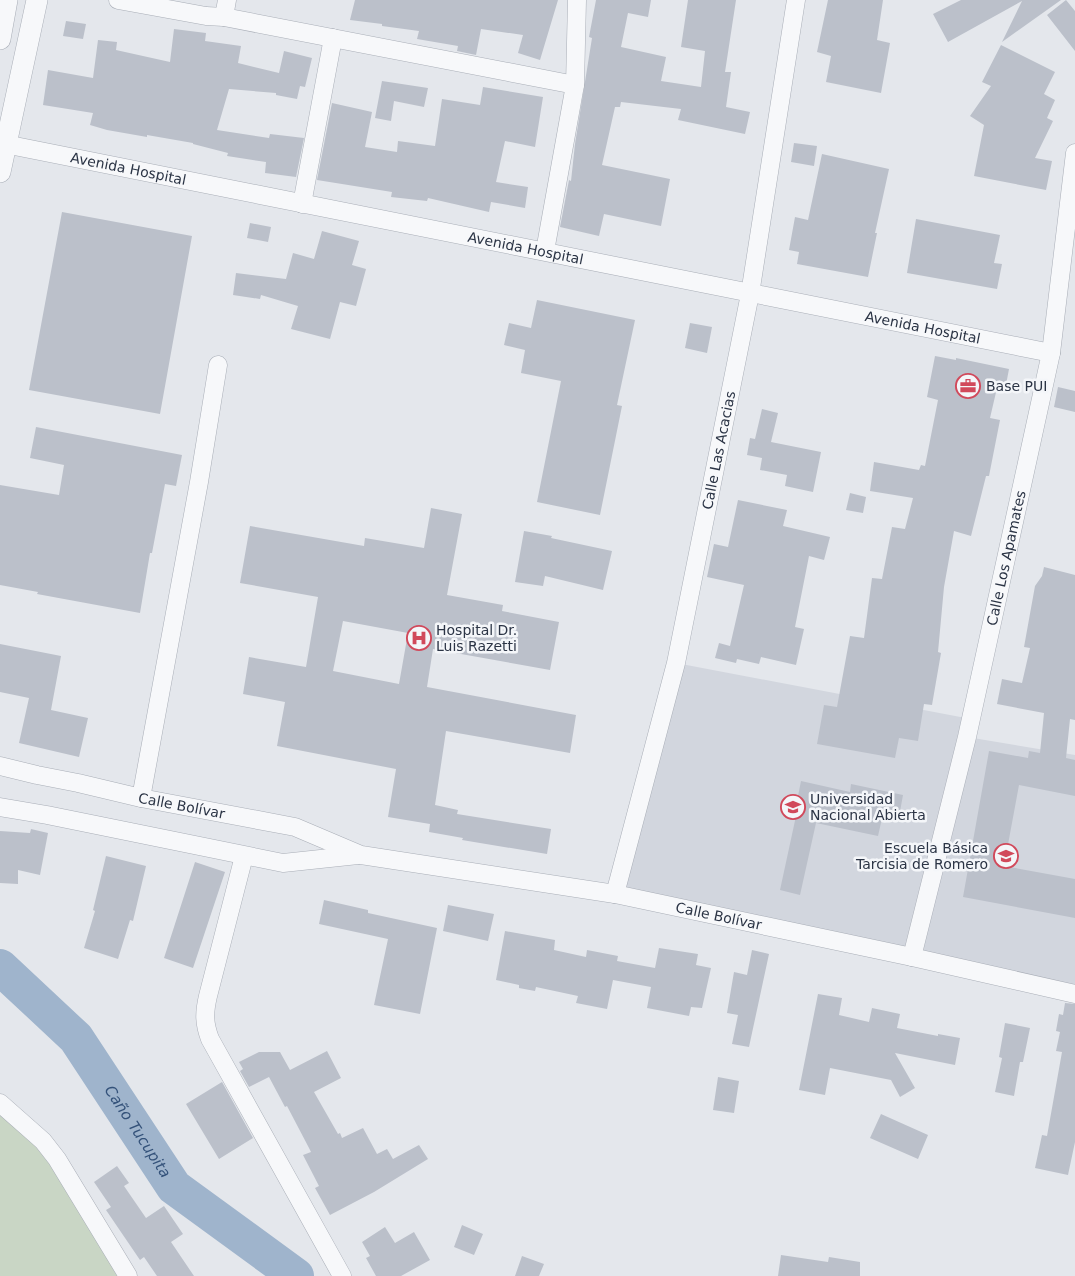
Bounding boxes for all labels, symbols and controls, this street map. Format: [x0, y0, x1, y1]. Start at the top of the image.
street label: Avenida Hospital [69, 149, 188, 188]
street label: Avenida Hospital [466, 229, 585, 267]
street label: Avenida Hospital [864, 308, 982, 347]
office icon: Base PUI [955, 373, 981, 399]
place label: Base PUI [986, 378, 1047, 394]
street label: Calle Las Acacias [699, 390, 738, 511]
street label: Calle Los Apamates [984, 489, 1029, 627]
place label: Hospital Dr. Luis Razetti [436, 622, 517, 654]
hospital icon: Hospital Dr. Luis Razetti [406, 625, 432, 651]
street label: Calle Bolívar [137, 790, 227, 822]
place label: Universidad Nacional Abierta [810, 791, 926, 823]
school or university icon: Universidad Nacional Abierta [780, 794, 806, 820]
place label: Escuela Básica Tarcisia de Romero [855, 840, 988, 872]
school or university icon: Escuela Básica Tarcisia de Romero [993, 843, 1019, 869]
street label: Calle Bolívar [674, 899, 764, 933]
water label: Caño Tucupita [101, 1082, 174, 1181]

